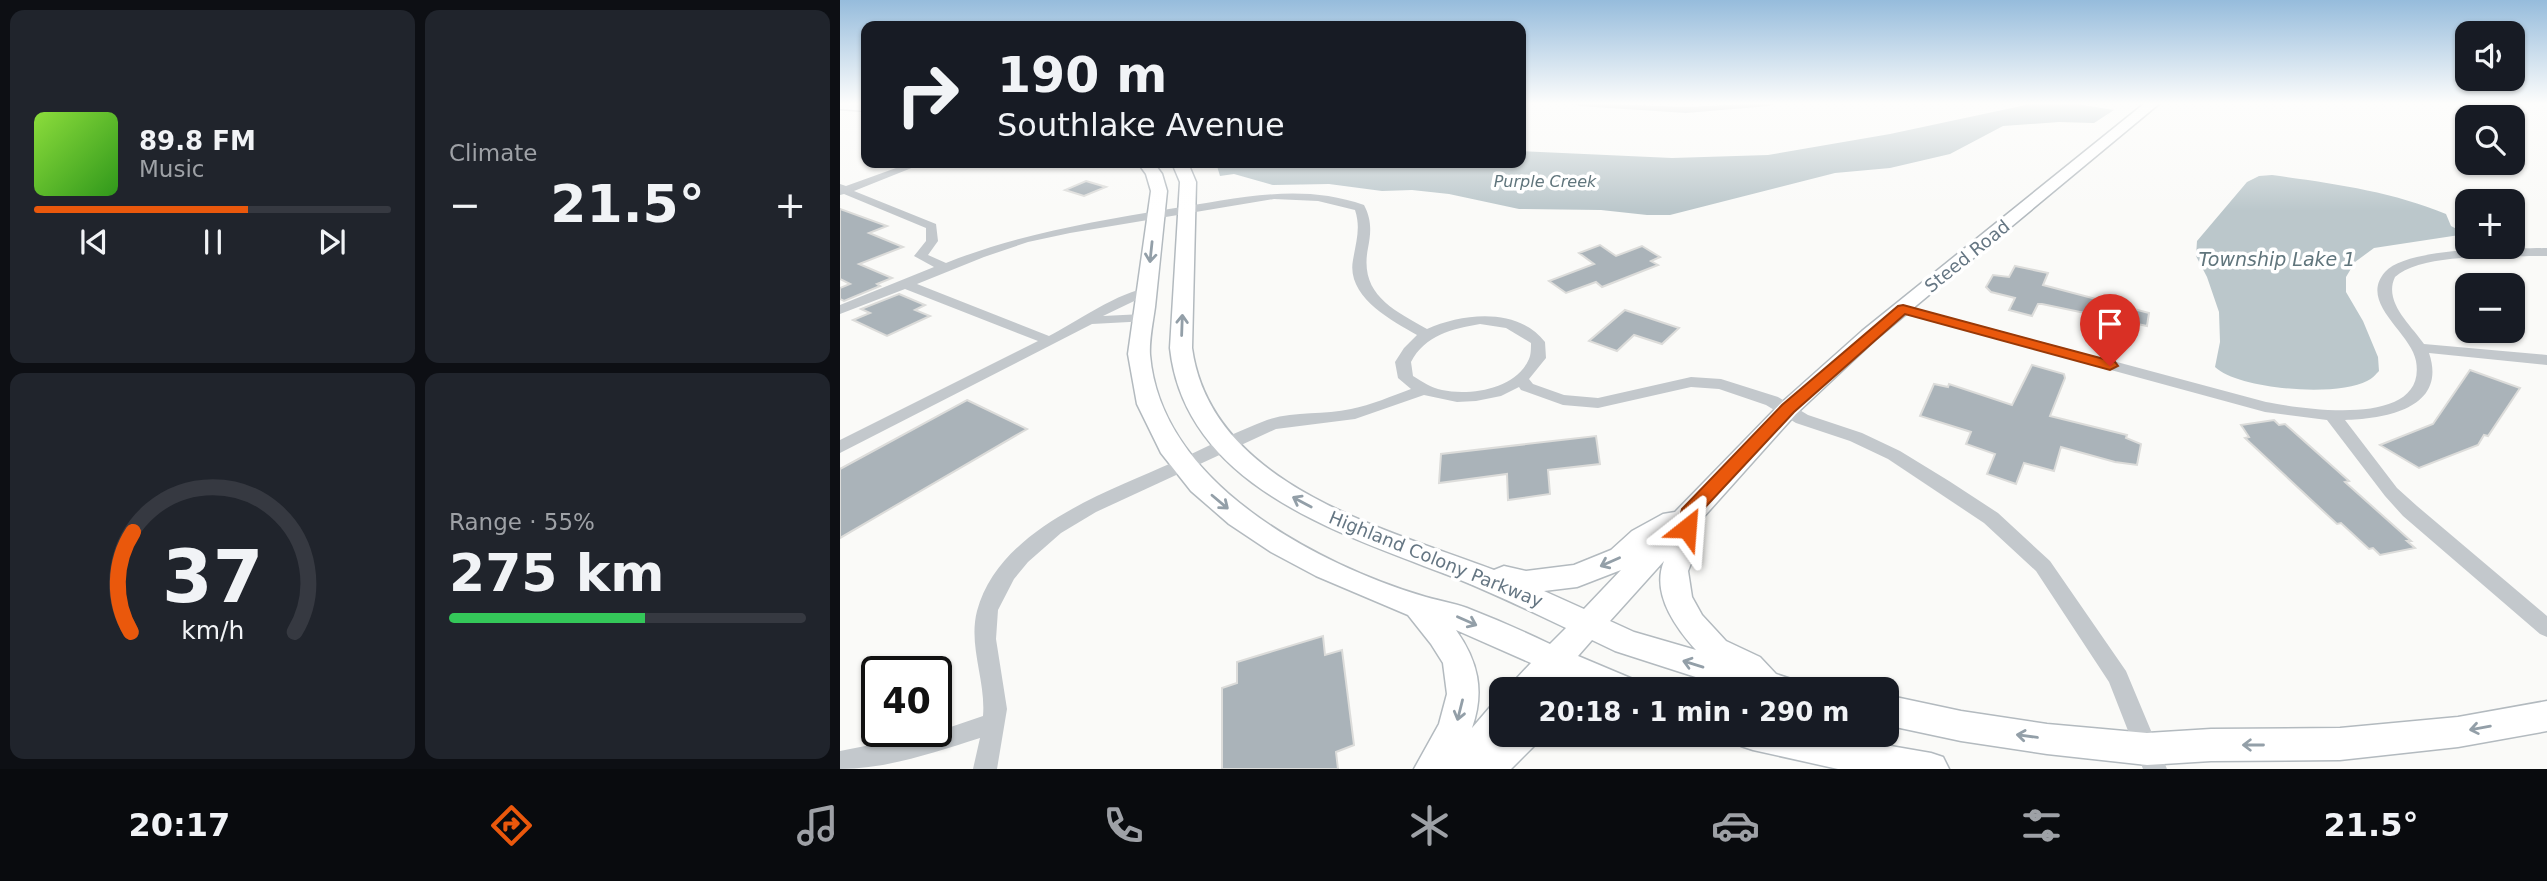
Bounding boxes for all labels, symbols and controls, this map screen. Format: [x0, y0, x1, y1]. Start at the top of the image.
map controls [2455, 21, 2525, 343]
button: sound [2455, 21, 2525, 91]
text: 190 m [997, 47, 1167, 104]
icon: right [882, 49, 973, 140]
button: search [2455, 105, 2525, 175]
text: Southlake Avenue [997, 106, 1285, 144]
text: 89.8 FM [139, 126, 256, 156]
text: Climate [449, 140, 538, 166]
text: Music [139, 156, 204, 182]
water label: Purple Creek [1494, 172, 1597, 191]
text: 21.5° [550, 174, 705, 234]
text: − [449, 183, 481, 227]
text: + [774, 183, 806, 227]
button: + [2455, 189, 2525, 259]
street label: Steed Road [1920, 215, 2014, 297]
icon: previous [75, 223, 113, 261]
icon: pause [194, 223, 232, 261]
icon: next [313, 223, 351, 261]
one-way arrow [1145, 240, 1158, 263]
water label: Township Lake 1 [2199, 248, 2355, 270]
button: − [2455, 273, 2525, 343]
pin [2080, 294, 2140, 366]
icon: arrive [2091, 305, 2129, 343]
one-way arrow [1176, 314, 1189, 337]
position arrow [1650, 491, 1724, 565]
one-way arrow [1210, 494, 1228, 509]
one-way arrow [1293, 495, 1313, 509]
street label: Highland Colony Parkway [1326, 506, 1546, 612]
text: Range · 55% [449, 509, 595, 535]
text: 37 [162, 534, 263, 619]
text: 275 km [449, 543, 664, 603]
one-way arrow [1600, 556, 1622, 569]
text: km/h [181, 616, 244, 645]
one-way arrow [1456, 616, 1477, 629]
speed limit sign: 40 [861, 656, 952, 747]
one-way arrow [1682, 656, 1704, 669]
text: 20:18 · 1 min · 290 m [1539, 697, 1849, 727]
one-way arrow [1452, 698, 1466, 721]
one-way arrow [2469, 722, 2492, 735]
one-way arrow [2016, 729, 2038, 742]
one-way arrow [2242, 738, 2265, 752]
icon: directions [487, 801, 536, 850]
icon: music [793, 801, 842, 850]
icon: phone [1099, 801, 1148, 850]
icon: climate [1405, 801, 1454, 850]
icon: car [1711, 801, 1760, 850]
icon: filters [2017, 801, 2066, 850]
text: 20:17 [129, 806, 230, 844]
text: 21.5° [2323, 806, 2418, 844]

